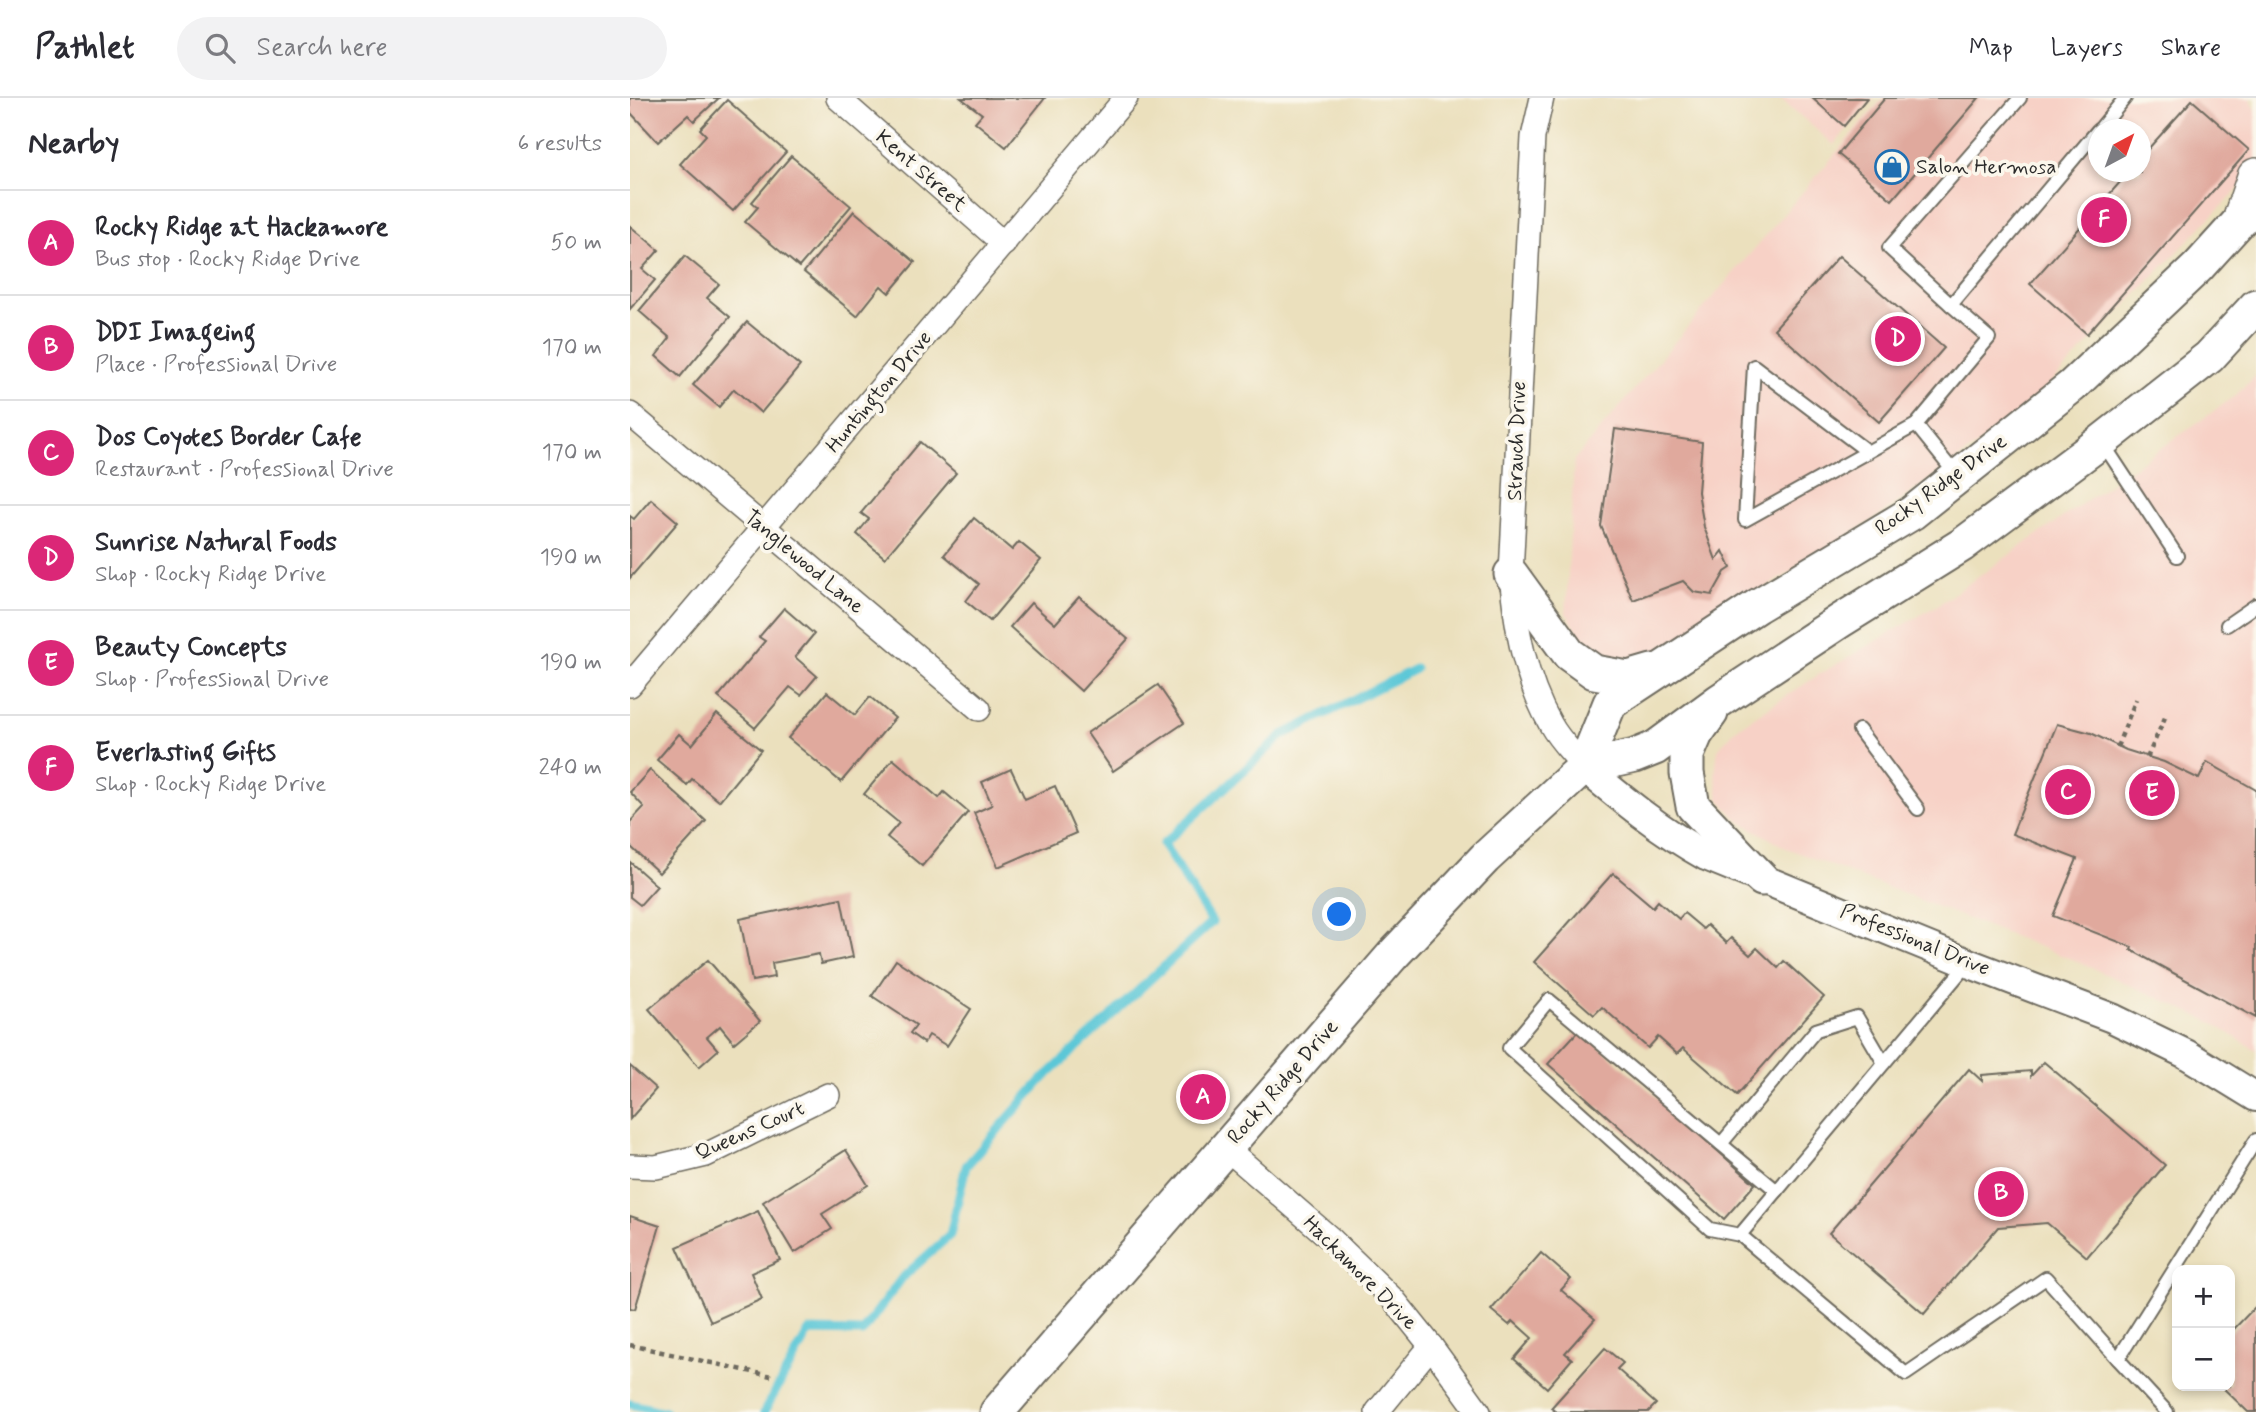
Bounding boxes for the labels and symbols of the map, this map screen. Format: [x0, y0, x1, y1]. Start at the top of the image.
north arrow [2088, 119, 2151, 182]
street label: Kent Street [869, 124, 973, 219]
shop icon: Salon Hermosa [1873, 148, 1911, 186]
place label: Salon Hermosa [1916, 153, 2056, 181]
pin: F [2081, 194, 2127, 246]
pin: D [1875, 313, 1921, 365]
street label: Huntington Drive [820, 325, 940, 460]
street label: Strauch Drive [1501, 381, 1533, 501]
street label: Rocky Ridge Drive [1869, 428, 2013, 542]
street label: Tanglewood Lane [737, 503, 870, 621]
pin: C [2045, 766, 2091, 818]
pin: E [2129, 767, 2175, 819]
your location [1322, 897, 1356, 931]
street label: Professional Drive [1836, 897, 1994, 983]
street label: Rocky Ridge Drive [1221, 1014, 1345, 1150]
pin: A [1180, 1071, 1226, 1123]
street label: Queens Court [691, 1095, 809, 1167]
pin: B [1978, 1168, 2024, 1220]
street label: Hackamore Drive [1297, 1210, 1424, 1337]

